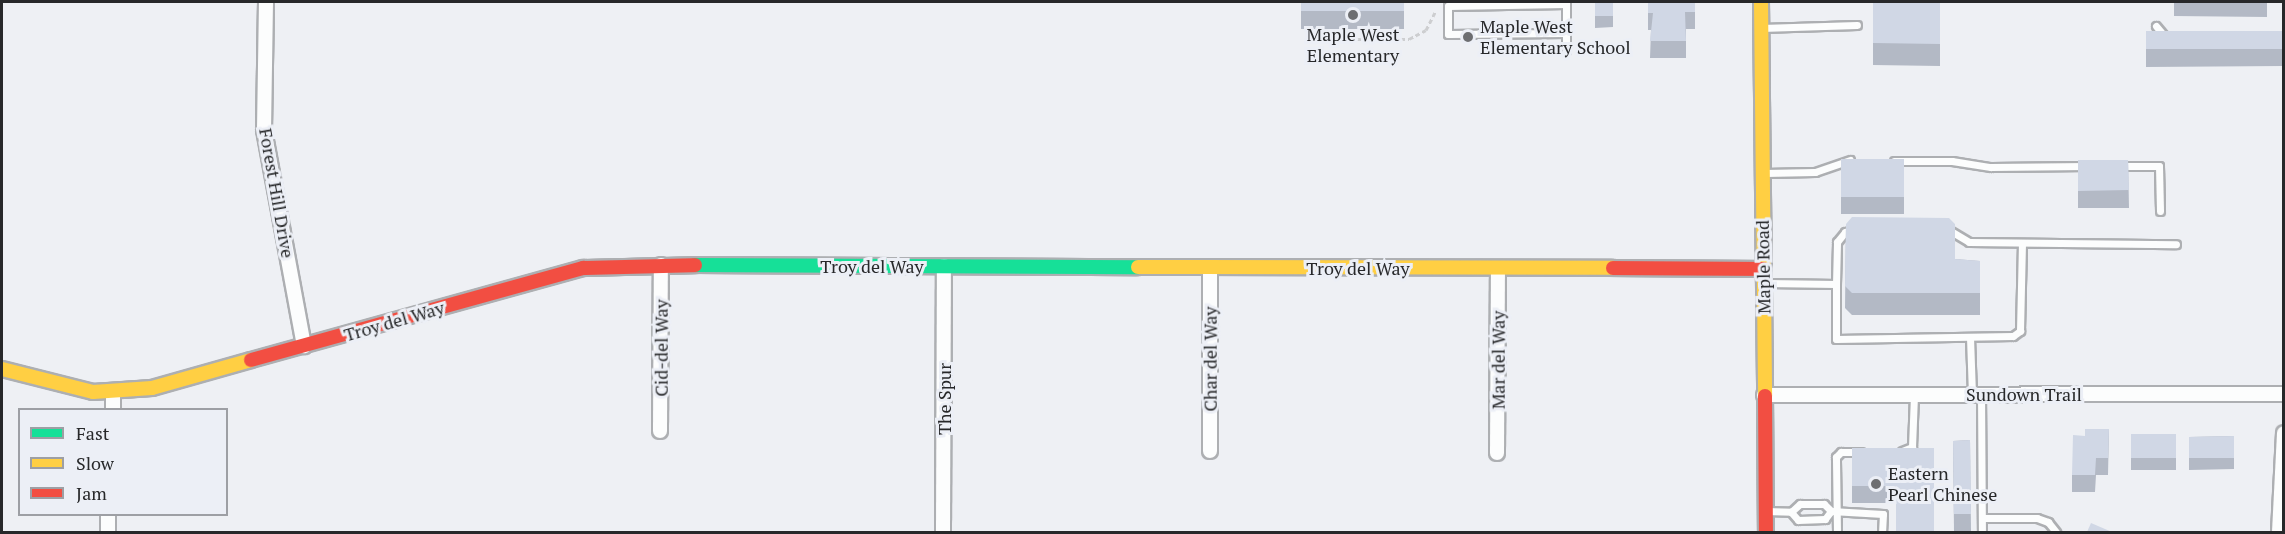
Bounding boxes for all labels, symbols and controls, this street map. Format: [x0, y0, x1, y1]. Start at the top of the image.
marker: Maple West Elementary [1346, 8, 1360, 22]
place label: Maple West Elementary School [1480, 16, 1631, 58]
place label: Maple West Elementary [1307, 24, 1399, 66]
marker: Maple West Elementary School [1461, 30, 1475, 44]
street label: Forest Hill Drive [255, 127, 299, 259]
street label: Maple Road [1751, 220, 1775, 314]
street label: Troy del Way [820, 255, 924, 277]
street label: Troy del Way [1306, 257, 1410, 279]
street label: Troy del Way [341, 296, 447, 346]
street label: Cid-del Way [650, 299, 672, 397]
street label: Char del Way [1199, 306, 1221, 412]
street label: Mar del Way [1487, 311, 1509, 409]
street label: The Spur [933, 363, 955, 435]
street label: Sundown Trail [1966, 383, 2082, 405]
legend [18, 408, 228, 516]
text: Fast [76, 421, 109, 445]
text: Slow [76, 451, 114, 475]
place label: Eastern Pearl Chinese [1888, 463, 1997, 506]
marker: Eastern Pearl Chinese [1869, 477, 1883, 491]
text: Jam [76, 481, 107, 505]

